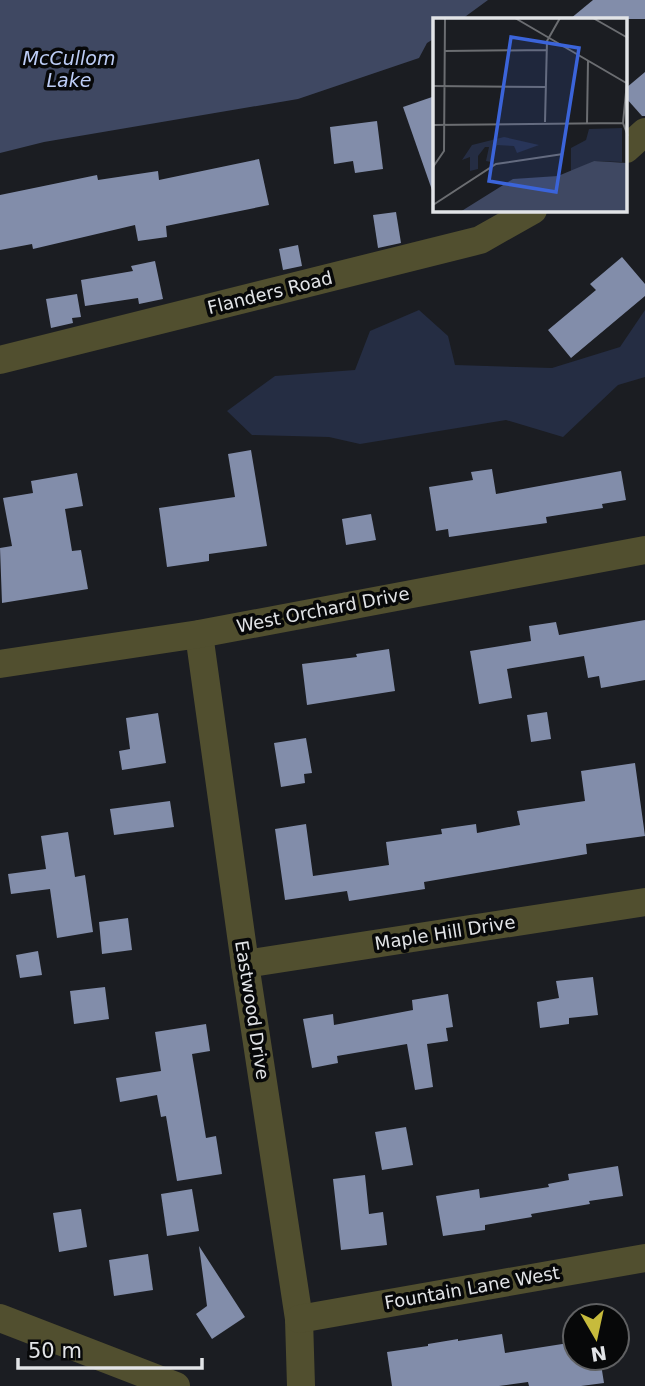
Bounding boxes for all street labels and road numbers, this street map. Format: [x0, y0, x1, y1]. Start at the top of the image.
street label: Flanders Road [205, 267, 335, 318]
street label: West Orchard Drive [235, 582, 411, 637]
street label: Maple Hill Drive [373, 911, 517, 954]
street label: Eastwood Drive [231, 939, 274, 1081]
street label: Fountain Lane West [383, 1262, 561, 1313]

